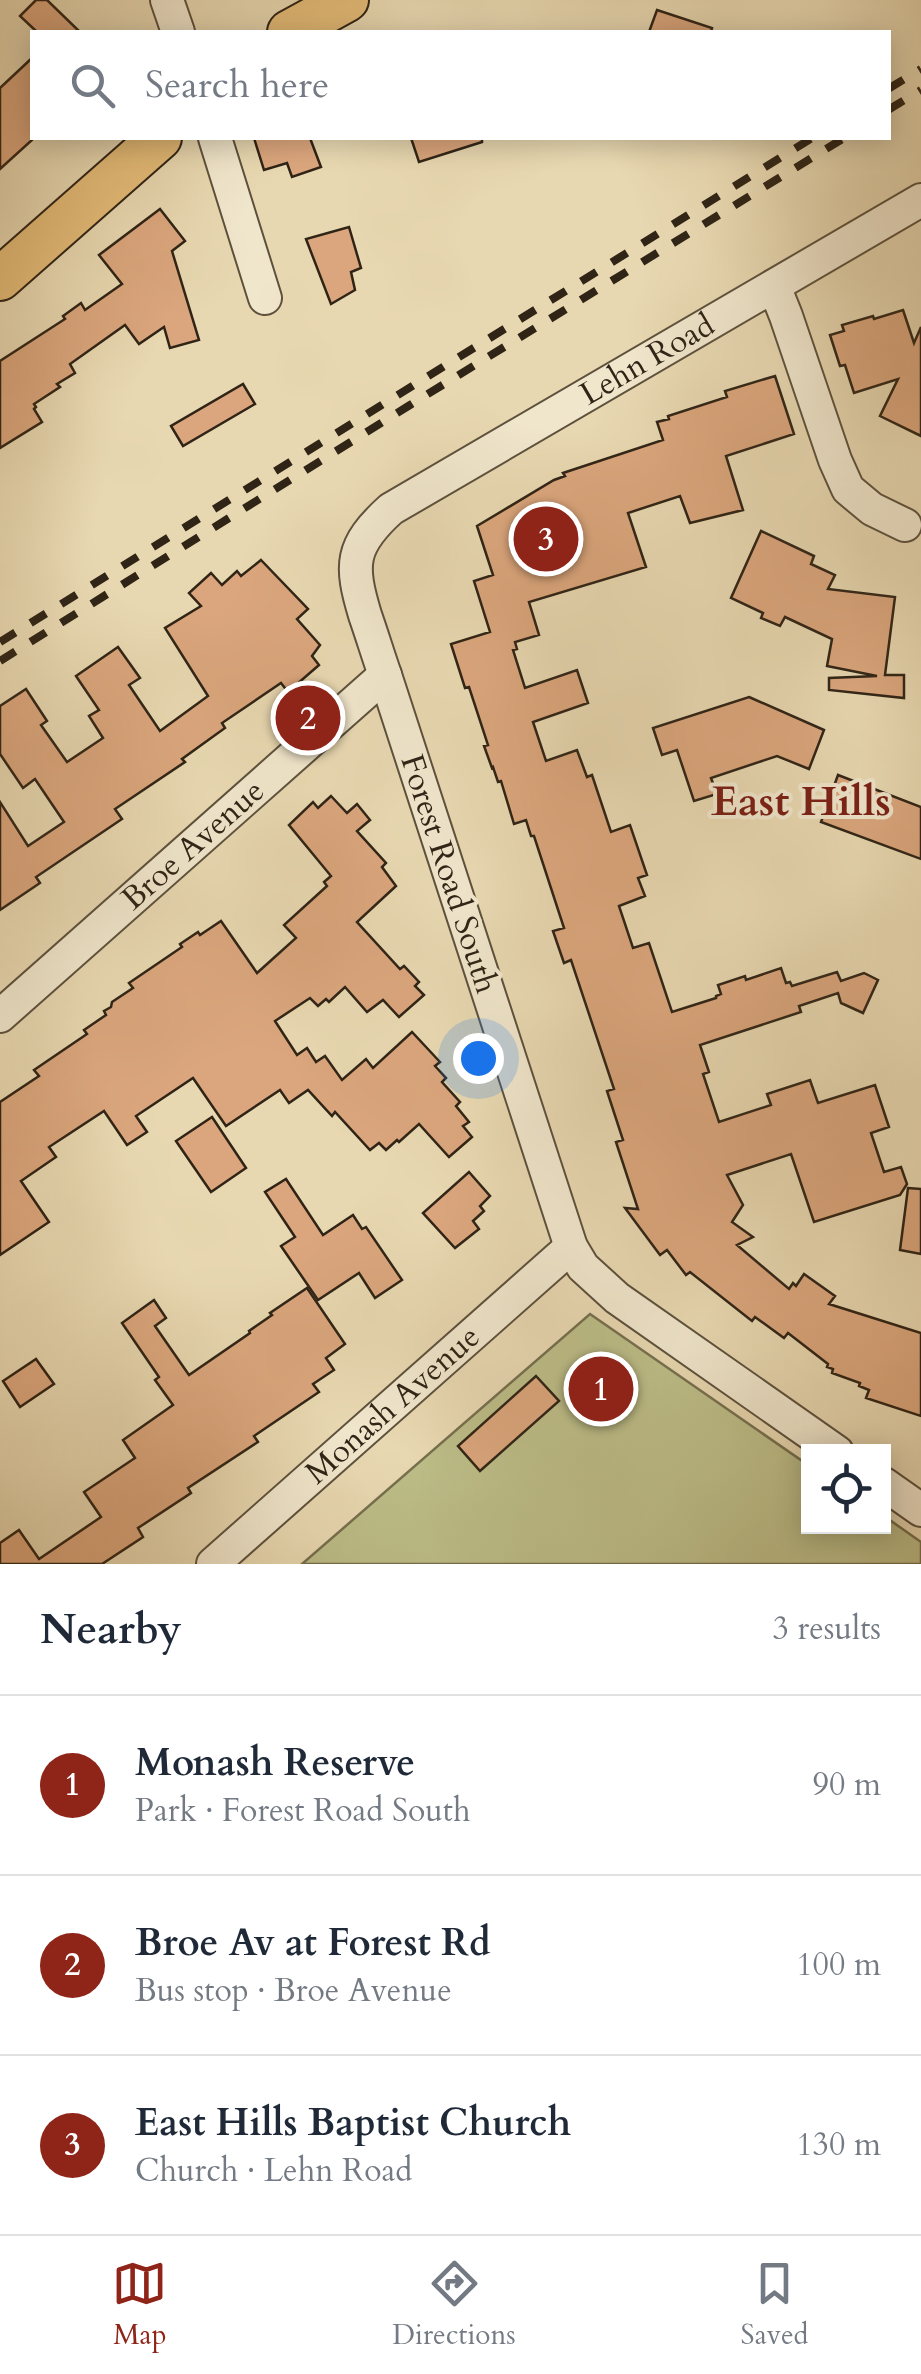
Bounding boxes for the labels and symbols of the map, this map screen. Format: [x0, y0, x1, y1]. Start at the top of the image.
street label: Lehn Road [572, 303, 722, 416]
pin: 3 [514, 502, 578, 576]
pin: 2 [276, 680, 340, 756]
street label: Forest Road South [390, 749, 508, 999]
street label: Broe Avenue [112, 770, 274, 920]
district label: East Hills [711, 773, 891, 830]
your location [453, 1033, 504, 1084]
street label: Monash Avenue [296, 1315, 490, 1494]
pin: 1 [568, 1352, 634, 1426]

